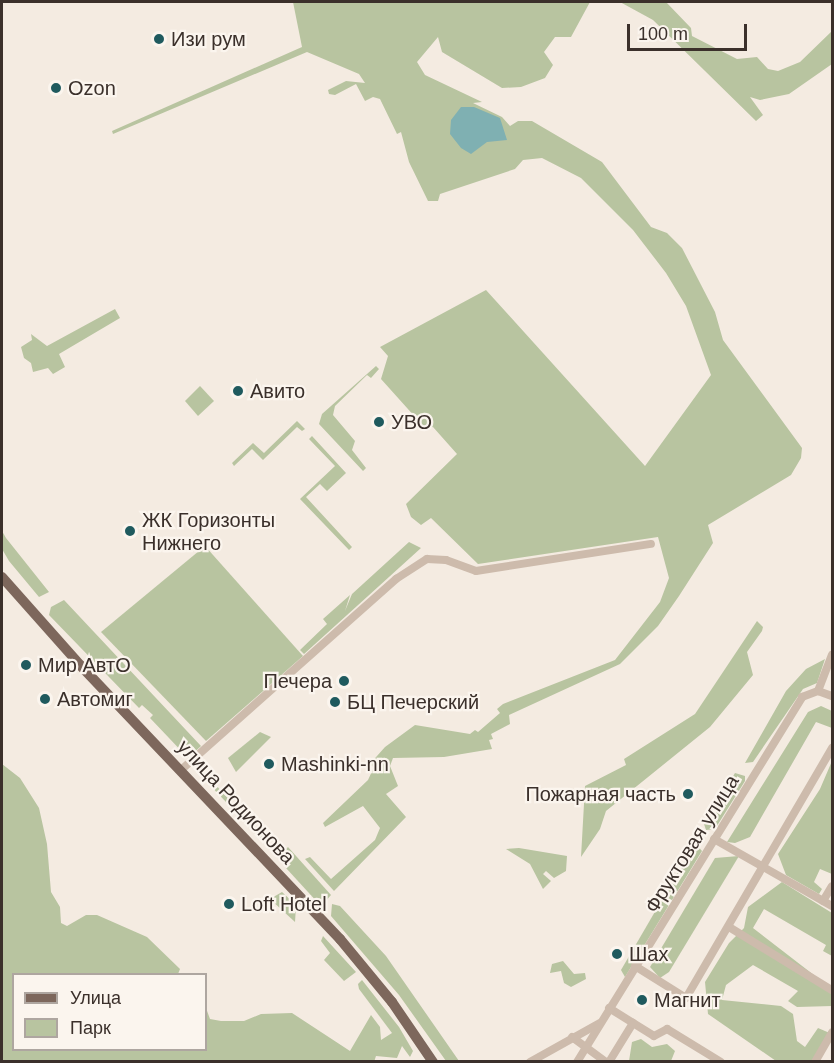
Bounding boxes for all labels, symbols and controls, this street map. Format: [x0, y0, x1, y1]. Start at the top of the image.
scale bar [630, 12, 750, 50]
text: 100 m [638, 24, 688, 44]
place label: Изи рум [171, 27, 246, 51]
marker: Изи рум [152, 32, 166, 46]
place label: Ozon [68, 76, 116, 100]
marker: Ozon [49, 81, 63, 95]
place label: Авито [250, 379, 305, 403]
marker: Авито [231, 384, 245, 398]
place label: УВО [391, 410, 432, 434]
marker: УВО [372, 415, 386, 429]
place label: ЖК Горизонты Нижнего [142, 508, 275, 555]
marker: ЖК Горизонты Нижнего [123, 524, 137, 538]
place label: Мир АвтО [38, 653, 131, 677]
marker: Мир АвтО [19, 658, 33, 672]
place label: Печера [263, 669, 332, 693]
marker: Печера [337, 674, 351, 688]
place label: Автомиг [57, 687, 133, 711]
place label: БЦ Печерский [347, 690, 479, 714]
marker: Автомиг [38, 692, 52, 706]
marker: БЦ Печерский [328, 695, 342, 709]
street label: улица Родионова [172, 735, 300, 869]
place label: Mashinki-nn [281, 752, 389, 776]
marker: Mashinki-nn [262, 757, 276, 771]
street label: Фруктовая улица [640, 771, 744, 917]
place label: Пожарная часть [525, 782, 676, 806]
marker: Пожарная часть [681, 787, 695, 801]
place label: Loft Hotel [241, 892, 327, 916]
marker: Loft Hotel [222, 897, 236, 911]
place label: Шах [629, 942, 668, 966]
marker: Шах [610, 947, 624, 961]
legend [12, 973, 207, 1051]
text: Улица [70, 988, 121, 1008]
place label: Магнит [654, 988, 721, 1012]
marker: Магнит [635, 993, 649, 1007]
text: Парк [70, 1018, 111, 1038]

